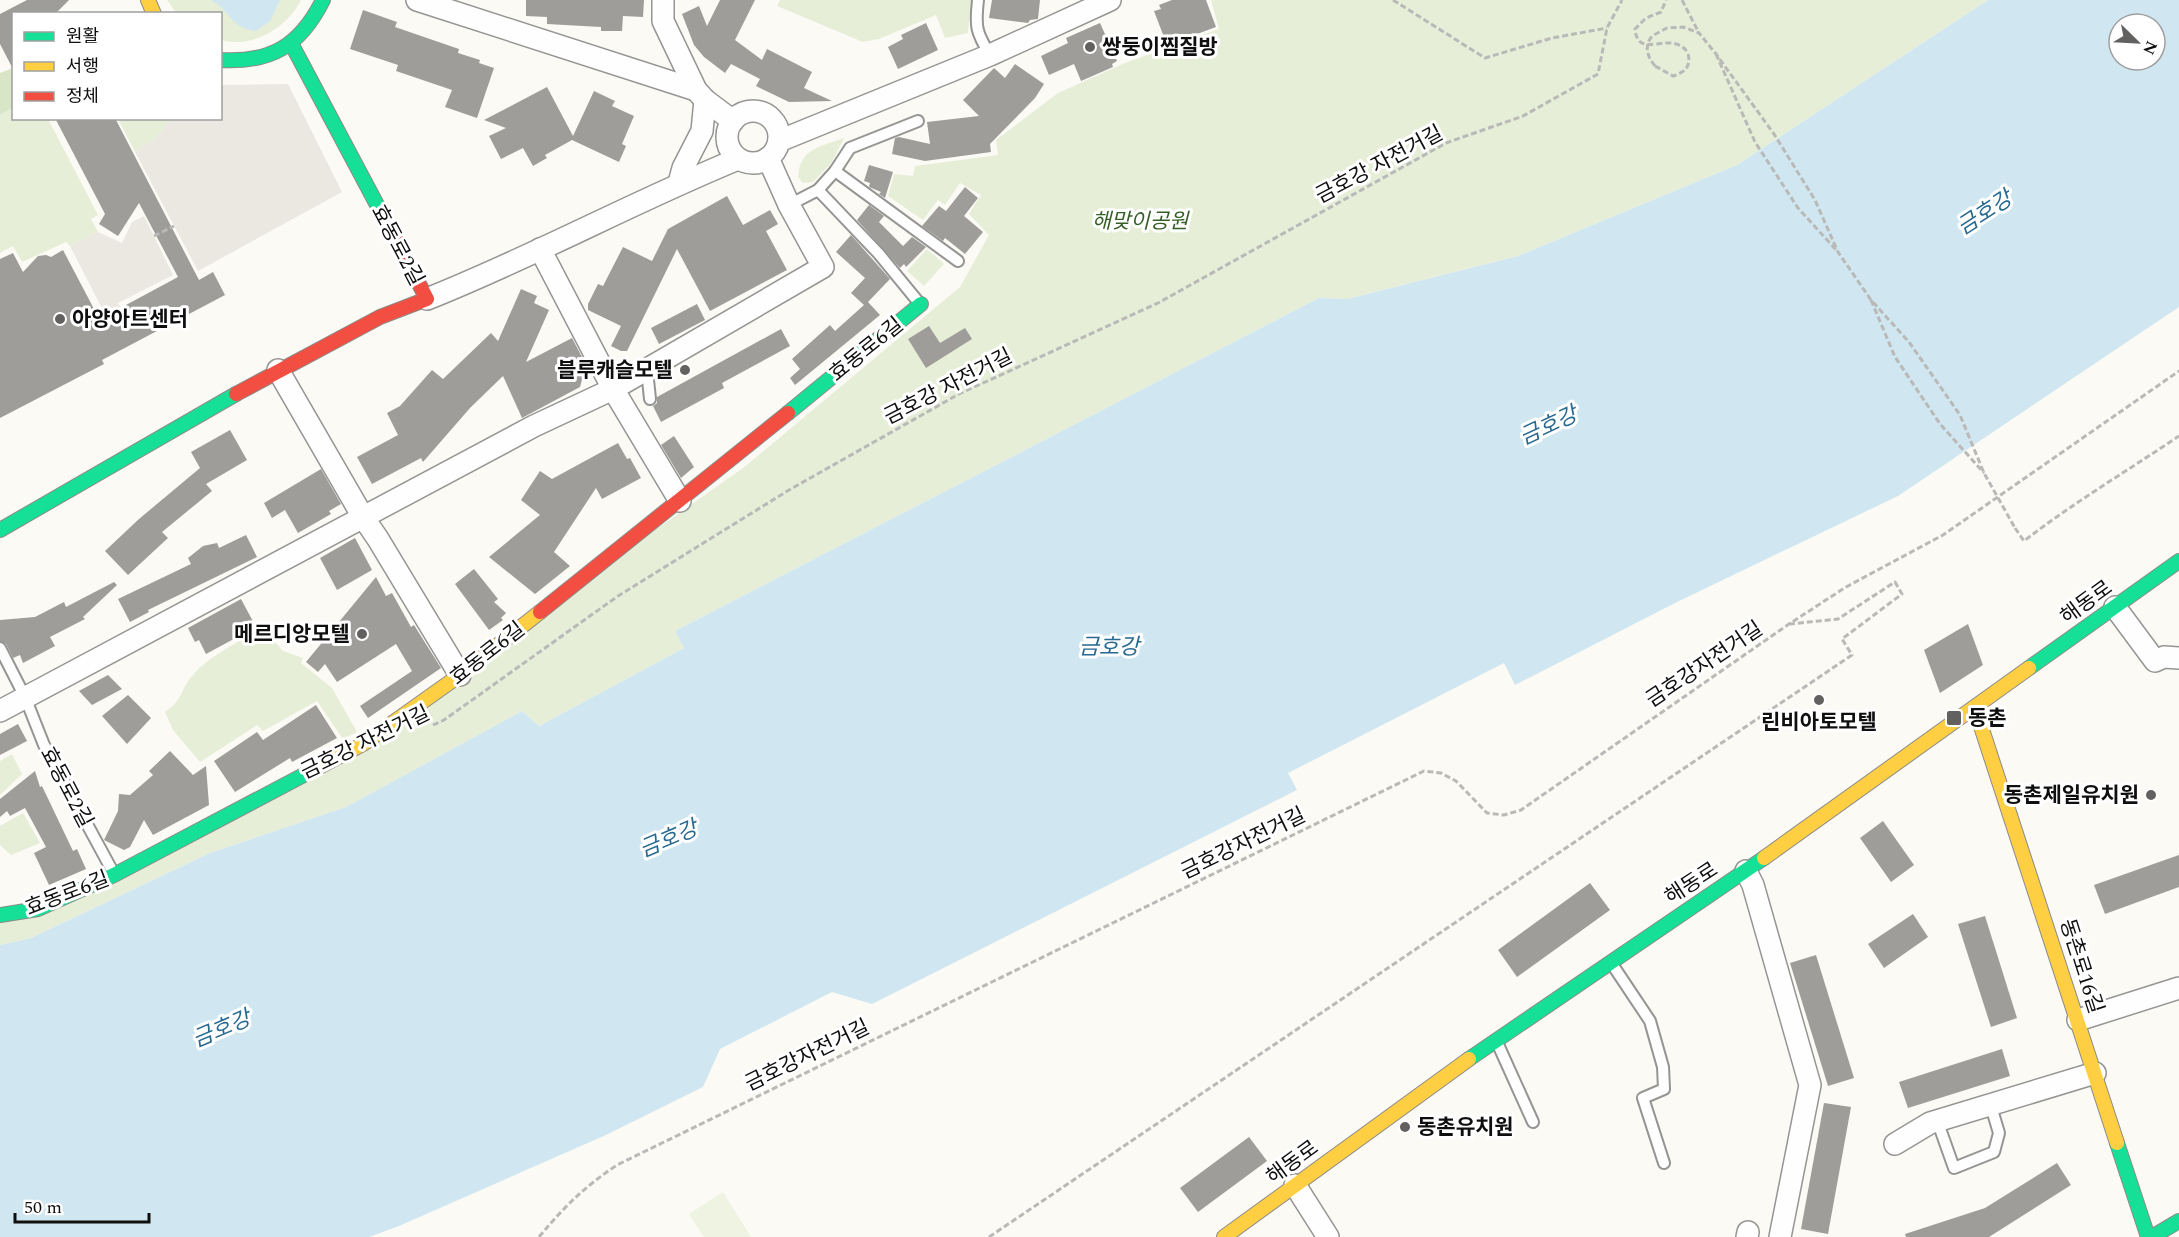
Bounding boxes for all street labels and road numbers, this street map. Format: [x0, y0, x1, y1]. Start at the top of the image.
street label: 금호강 자전거길 [1310, 118, 1449, 212]
street label: 효동로2길 [362, 199, 432, 292]
street label: 효동로6길 [822, 310, 911, 390]
street label: 금호강 자전거길 [879, 341, 1018, 433]
street label: 해동로 [2054, 573, 2119, 633]
street label: 효동로6길 [443, 614, 532, 693]
street label: 금호강자전거길 [1640, 614, 1770, 716]
street label: 금호강 자전거길 [295, 698, 436, 788]
street label: 효동로2길 [31, 741, 101, 834]
street label: 금호강자전거길 [1176, 800, 1311, 888]
street label: 해동로 [1659, 855, 1725, 913]
street label: 효동로6길 [21, 863, 114, 925]
street label: 동촌로16길 [2051, 915, 2111, 1018]
street label: 금호강자전거길 [740, 1012, 875, 1100]
street label: 해동로 [1260, 1133, 1325, 1193]

